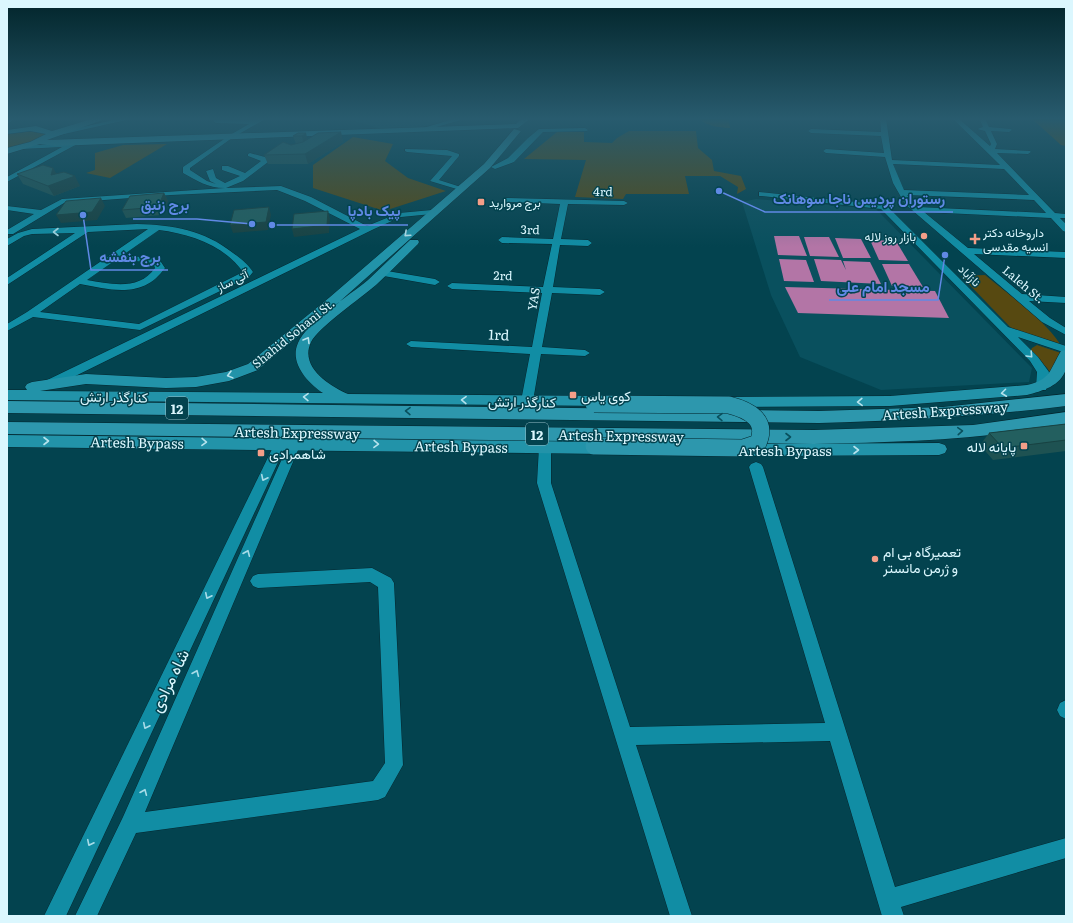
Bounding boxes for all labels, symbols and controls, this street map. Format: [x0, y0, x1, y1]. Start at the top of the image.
street label: 4rd [593, 182, 614, 200]
callout: رستوران پردیس ناجا سوهانک [765, 185, 953, 212]
text: رستوران پردیس ناجا سوهانک [773, 186, 945, 209]
callout: برج زنبق [133, 192, 197, 219]
text: برج زنبق [141, 192, 189, 215]
place label: برج مروارید [489, 193, 541, 212]
marker: برج مروارید [476, 197, 486, 207]
callout: پیک بادپا [339, 198, 408, 225]
text: پیک بادپا [347, 198, 401, 221]
street label: 3rd [520, 220, 541, 238]
place label: داروخانه دکتر انسیه مقدسی [982, 223, 1048, 255]
place label: بازار روز لاله [864, 227, 916, 245]
one-way arrow [53, 228, 59, 236]
one-way arrow [405, 230, 412, 237]
marker: بازار روز لاله [919, 231, 929, 241]
marker: داروخانه دکتر انسیه مقدسی [970, 234, 980, 244]
callout: برج بنفشه [91, 243, 168, 270]
text: برج بنفشه [99, 244, 161, 267]
street label: نازآباد [955, 260, 985, 290]
street label: Laleh St. [999, 261, 1049, 307]
street label: آتی ساز [212, 264, 252, 296]
street label: 2rd [493, 266, 513, 284]
callout: مسجد امام علی [829, 273, 938, 300]
text: مسجد امام علی [836, 274, 930, 297]
street label: YAS [522, 286, 544, 312]
street label: Shahid Sohani St. [248, 294, 338, 372]
street label: 1rd [488, 323, 510, 345]
one-way arrow [302, 337, 309, 344]
one-way arrow [1025, 350, 1033, 358]
one-way arrow [227, 370, 234, 379]
street label: کنارگذر ارتش [80, 385, 148, 407]
place label: کوی یاس [581, 385, 631, 405]
one-way arrow [1001, 388, 1007, 397]
street label: کنارگذر ارتش [488, 390, 556, 412]
marker: کوی یاس [568, 390, 578, 400]
one-way arrow [303, 393, 309, 401]
one-way arrow [461, 396, 467, 404]
street label: Artesh Expressway [881, 396, 1009, 424]
road number: 12 [166, 397, 188, 419]
one-way arrow [857, 397, 863, 406]
one-way arrow [405, 407, 411, 415]
one-way arrow [717, 413, 723, 421]
street label: Artesh Expressway [234, 421, 361, 443]
road number: 12 [526, 423, 548, 445]
street label: Artesh Expressway [558, 424, 685, 446]
one-way arrow [957, 426, 963, 435]
street label: Artesh Bypass [90, 431, 184, 453]
one-way arrow [785, 433, 791, 441]
street label: Artesh Bypass [414, 435, 508, 457]
place label: پایانه لاله [967, 436, 1016, 457]
one-way arrow [43, 437, 49, 445]
one-way arrow [201, 438, 207, 446]
one-way arrow [373, 440, 379, 448]
street label: Artesh Bypass [738, 440, 832, 460]
marker: پایانه لاله [1019, 441, 1029, 451]
place label: شاهمرادی [269, 443, 326, 463]
one-way arrow [853, 446, 859, 454]
marker: شاهمرادی [256, 448, 266, 458]
one-way arrow [261, 474, 269, 482]
place label: تعمیرگاه بی ام و ژرمن مانستر [882, 541, 961, 577]
one-way arrow [243, 550, 251, 557]
marker: تعمیرگاه بی ام و ژرمن مانستر [870, 554, 880, 564]
one-way arrow [205, 591, 213, 599]
street label: شاه مرادی [142, 644, 194, 716]
one-way arrow [191, 669, 199, 676]
one-way arrow [143, 721, 151, 729]
one-way arrow [139, 788, 147, 796]
one-way arrow [87, 839, 95, 846]

